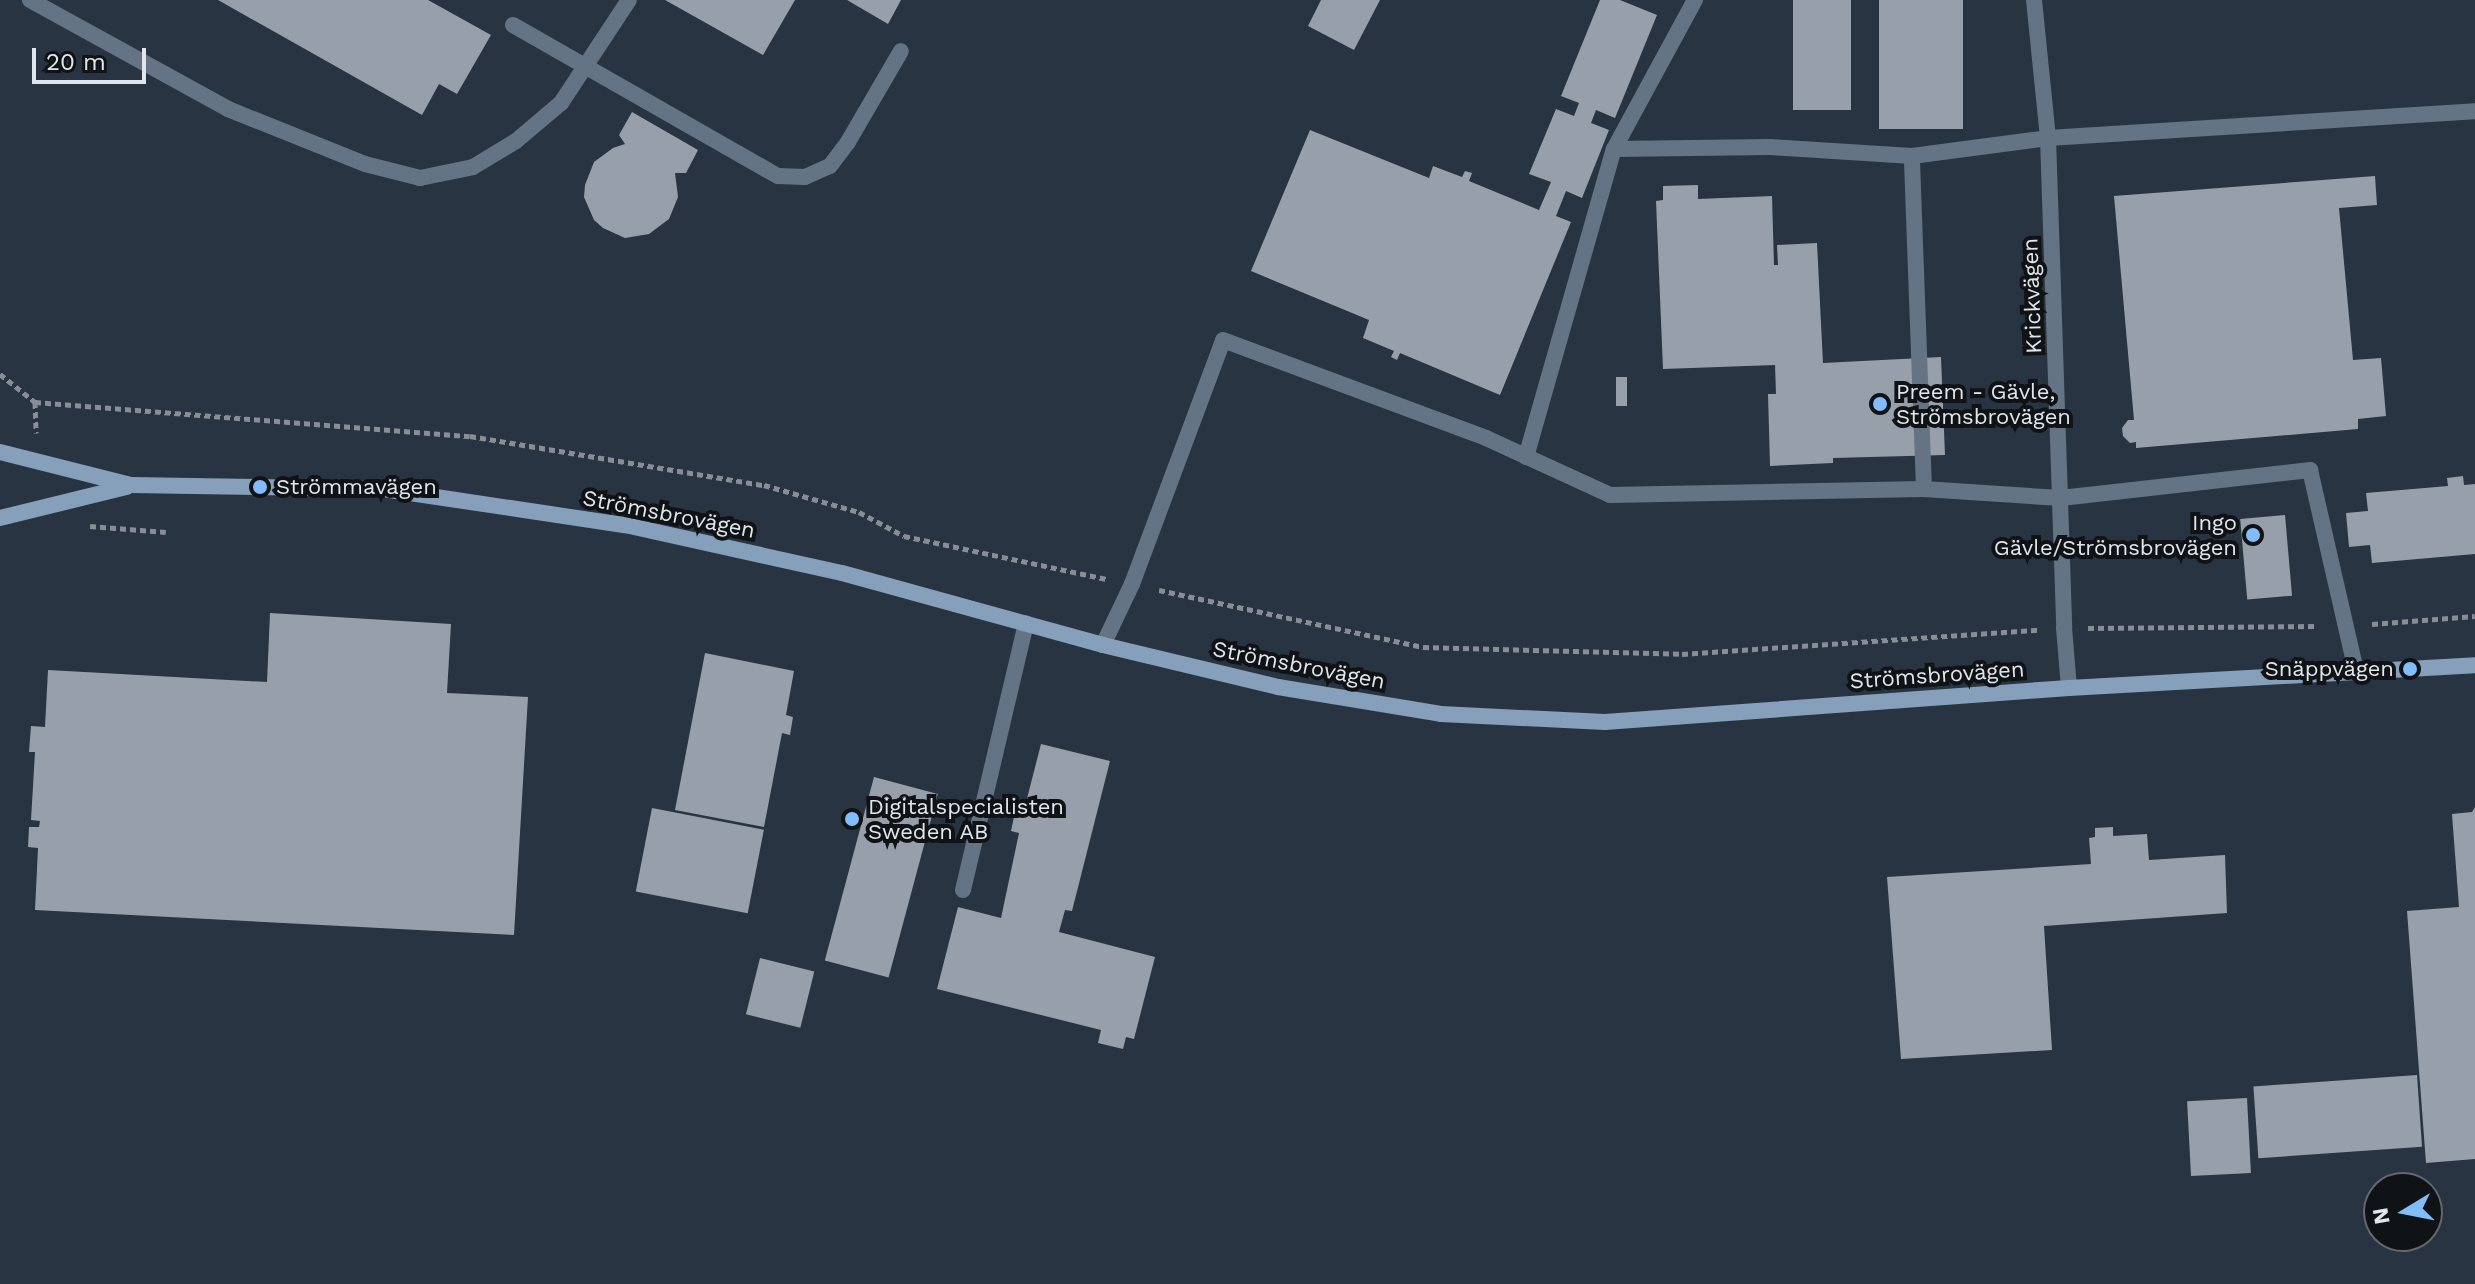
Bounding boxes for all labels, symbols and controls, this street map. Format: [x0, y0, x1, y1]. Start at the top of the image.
scale bar [36, 32, 150, 82]
text: 20 m [46, 48, 106, 76]
street label: Krickvägen [2017, 238, 2047, 354]
place label: Preem - Gävle, Strömsbrovägen [1896, 378, 2071, 430]
marker: Preem - Gävle, Strömsbrovägen [1871, 395, 1889, 413]
place label: Strömmavägen [276, 474, 437, 500]
marker: Strömmavägen [251, 478, 269, 496]
street label: Strömsbrovägen [581, 484, 757, 544]
place label: Ingo Gävle/Strömsbrovägen [1994, 509, 2237, 560]
marker: Ingo Gävle/Strömsbrovägen [2244, 526, 2262, 544]
street label: Strömsbrovägen [1211, 635, 1387, 695]
street label: Strömsbrovägen [1849, 656, 2025, 694]
place label: Snäppvägen [2265, 656, 2394, 682]
marker: Snäppvägen [2401, 660, 2419, 678]
place label: Digitalspecialisten Sweden AB [868, 793, 1064, 844]
marker: Digitalspecialisten Sweden AB [843, 810, 861, 828]
north arrow [2363, 1172, 2443, 1252]
text: N [2367, 1206, 2395, 1226]

